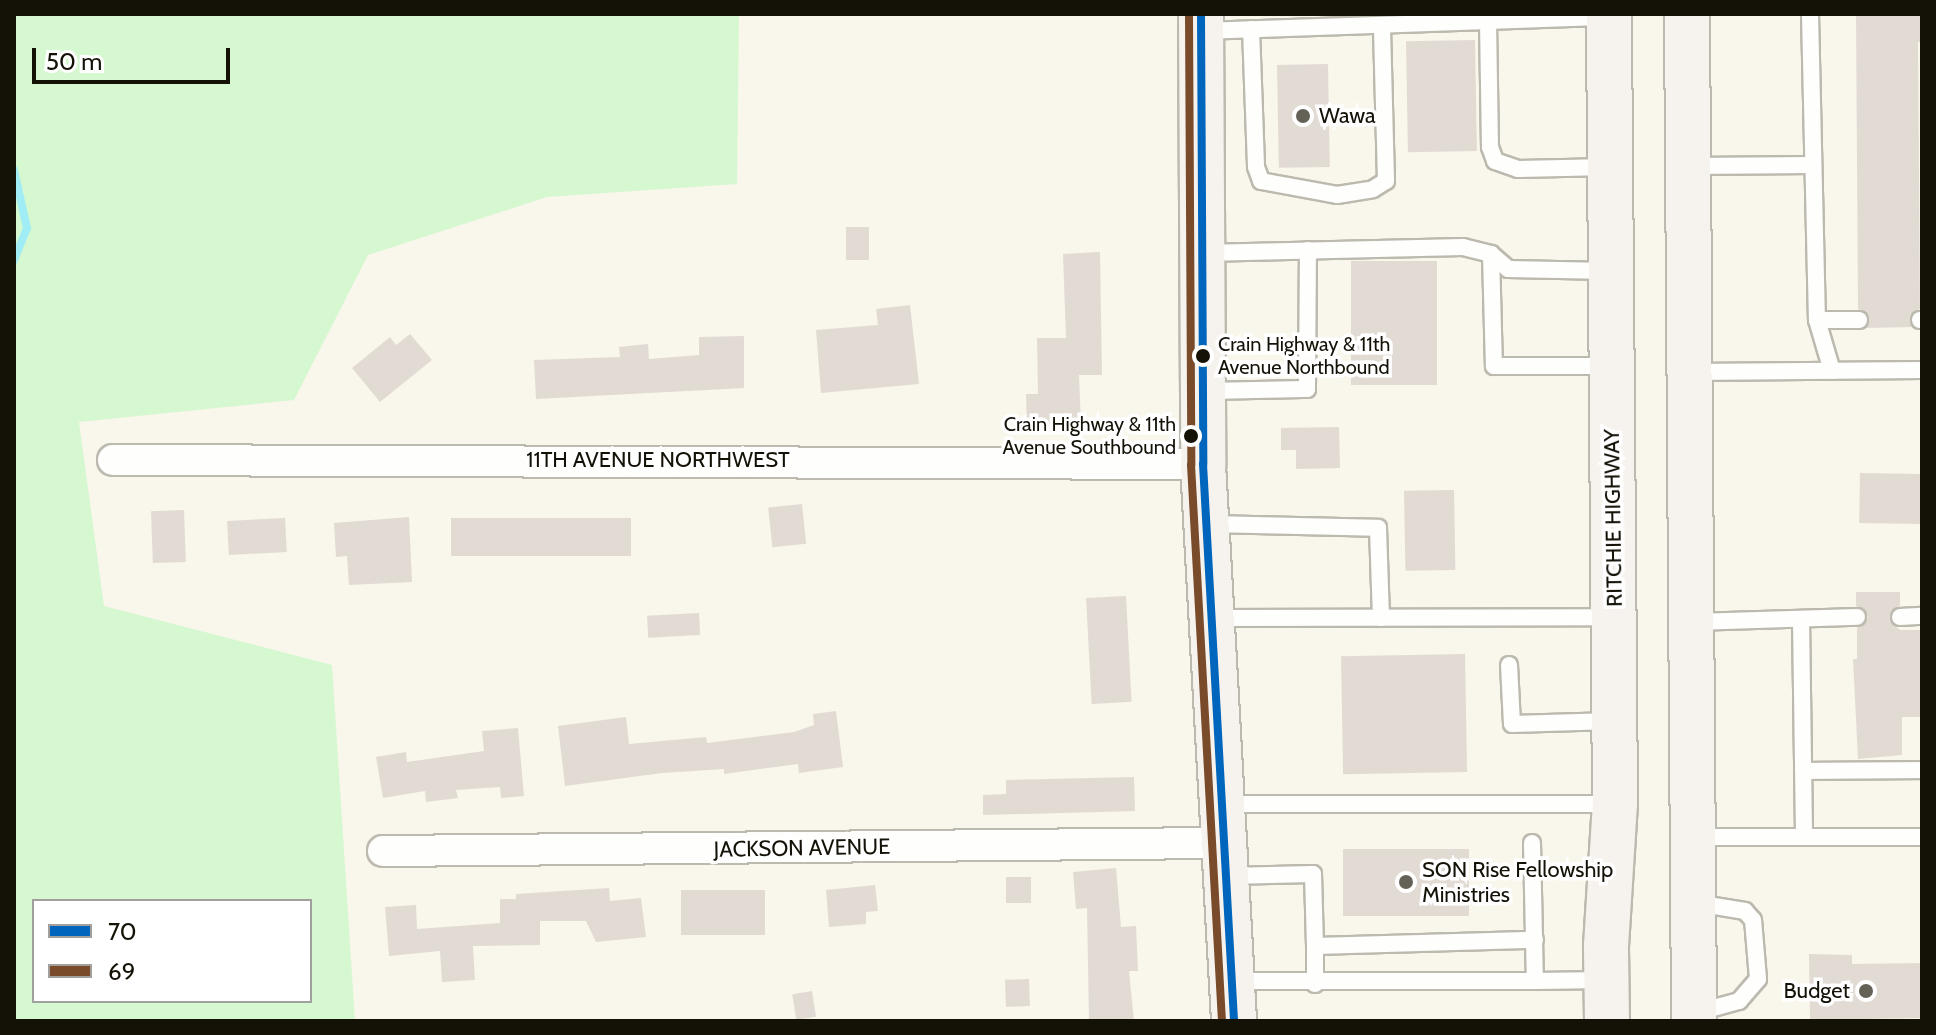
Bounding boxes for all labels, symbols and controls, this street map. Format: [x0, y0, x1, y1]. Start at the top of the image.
scale bar [36, 32, 234, 82]
text: 50 m [46, 47, 102, 76]
place label: Wawa [1319, 103, 1376, 129]
marker: Wawa [1294, 107, 1312, 125]
place label: Crain Highway & 11th Avenue Northbound [1218, 332, 1390, 379]
marker: Crain Highway & 11th Avenue Northbound [1195, 348, 1211, 364]
place label: Crain Highway & 11th Avenue Southbound [1002, 412, 1176, 459]
marker: Crain Highway & 11th Avenue Southbound [1183, 428, 1199, 444]
street label: RITCHIE HIGHWAY [1598, 429, 1628, 607]
street label: 11TH AVENUE NORTHWEST [526, 447, 790, 473]
street label: JACKSON AVENUE [713, 833, 891, 863]
place label: SON Rise Fellowship Ministries [1422, 856, 1613, 908]
marker: SON Rise Fellowship Ministries [1397, 873, 1415, 891]
legend [32, 899, 312, 1003]
text: 70 [108, 917, 137, 946]
text: 69 [108, 957, 135, 986]
place label: Budget [1784, 978, 1850, 1004]
marker: Budget [1857, 982, 1875, 1000]

